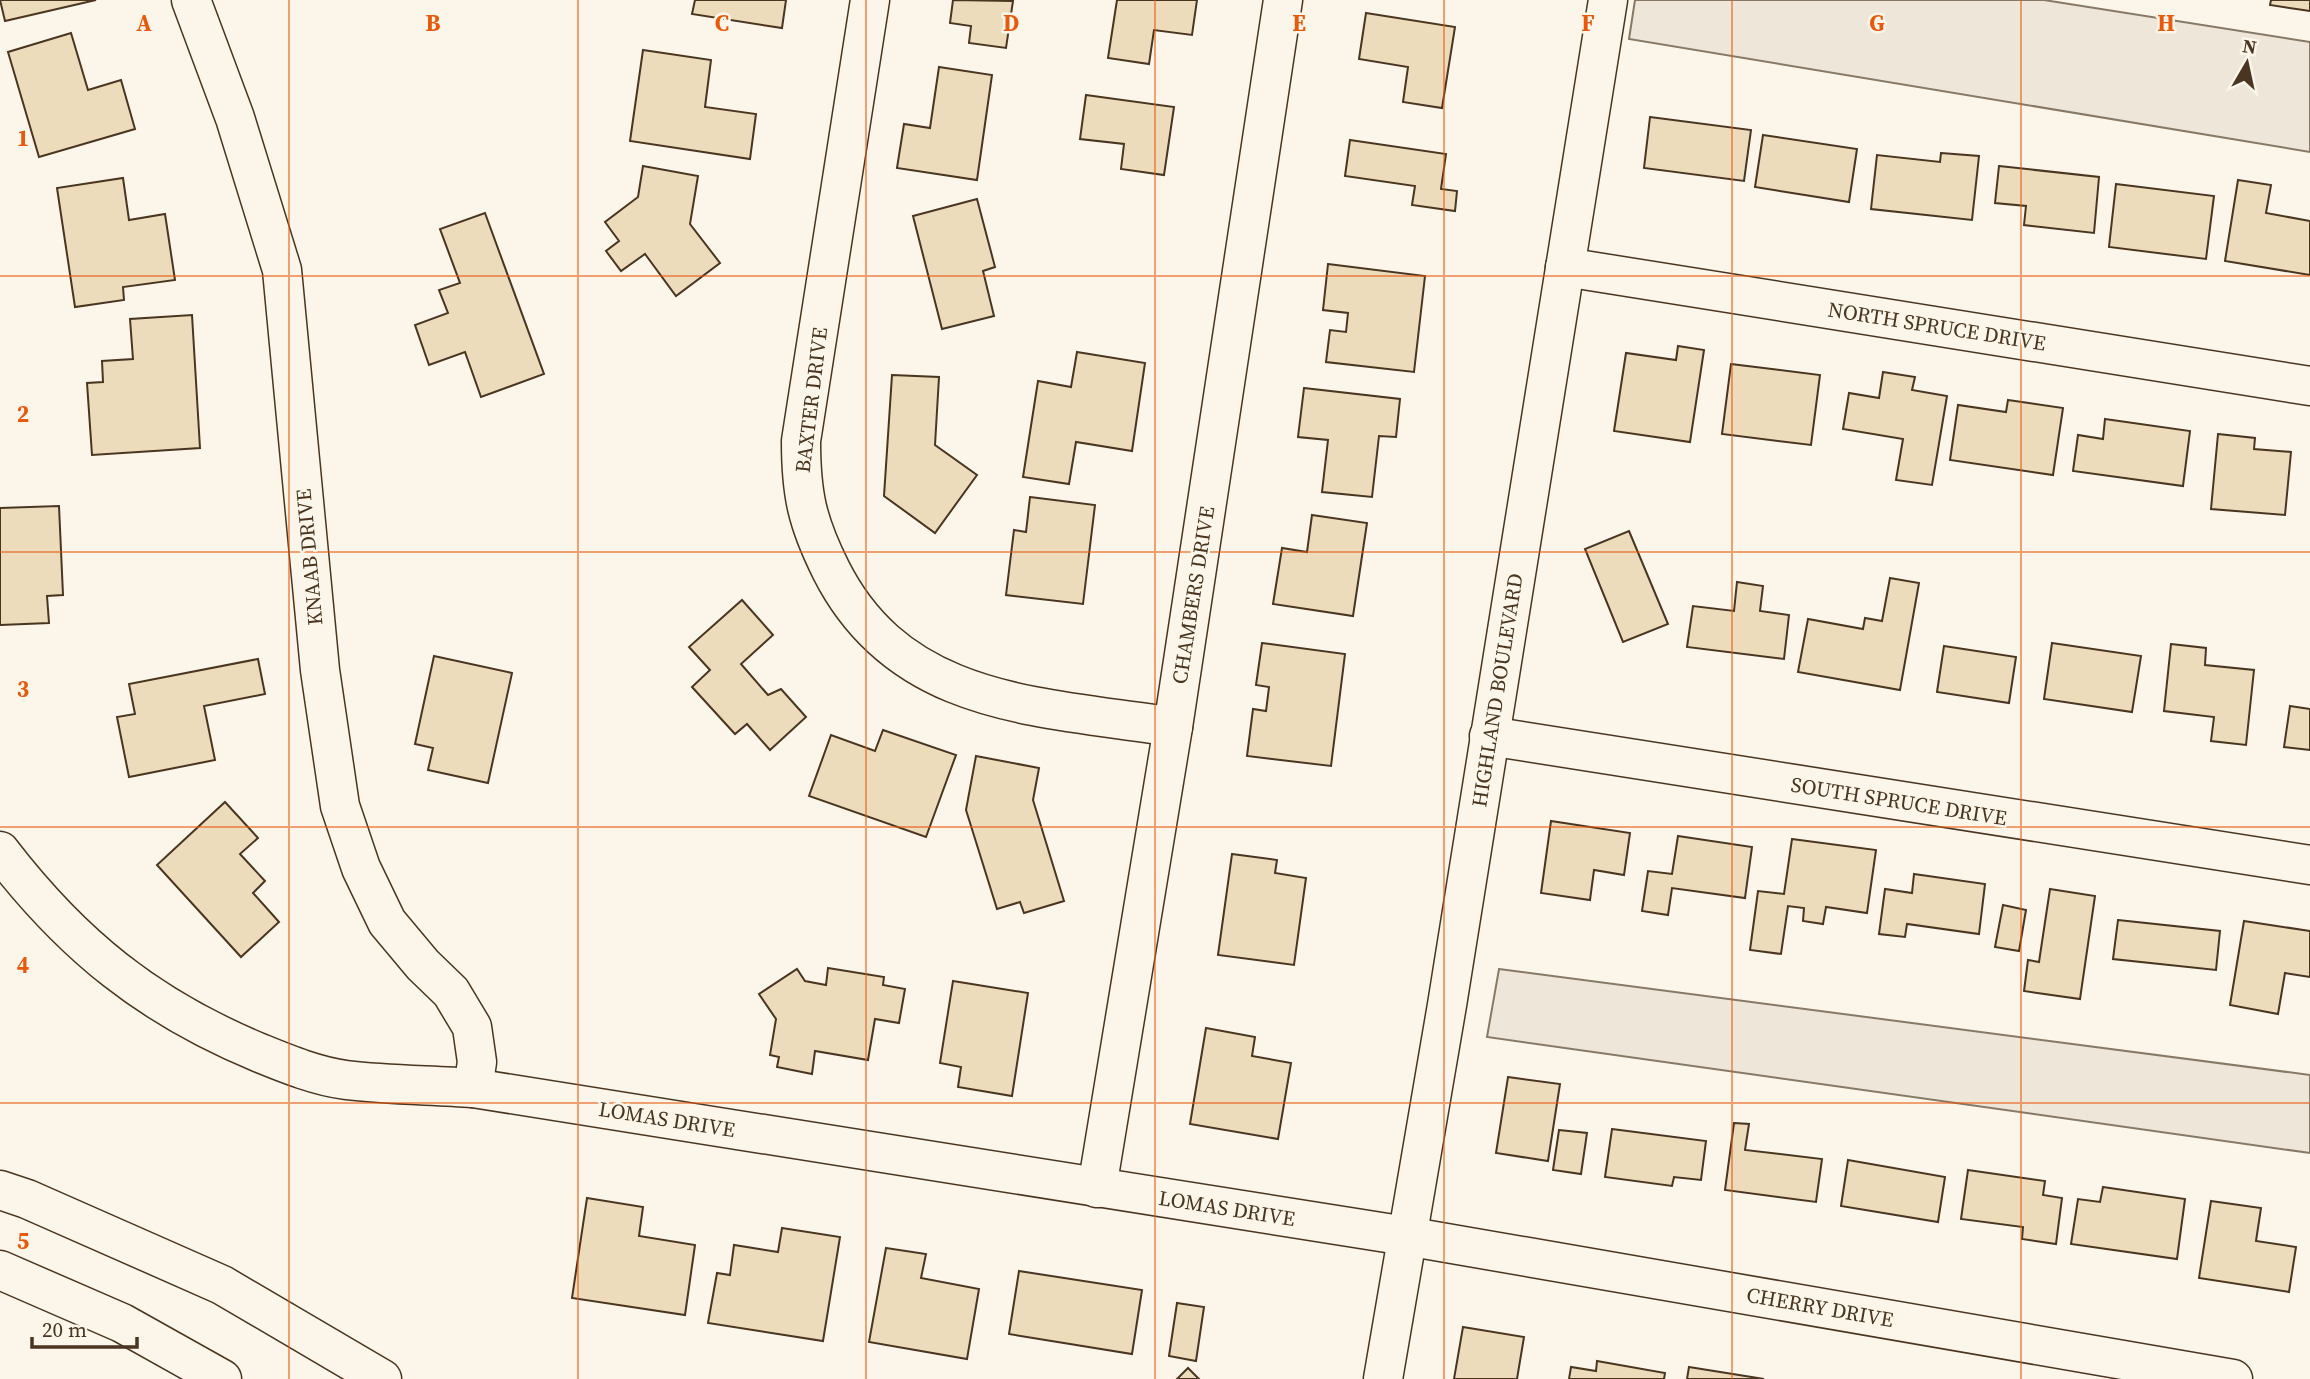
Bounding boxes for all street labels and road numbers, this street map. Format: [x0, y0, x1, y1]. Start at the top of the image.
street label: NORTH SPRUCE DRIVE [1826, 294, 2048, 358]
street label: BAXTER DRIVE [788, 326, 834, 474]
street label: KNAAB DRIVE [289, 487, 329, 627]
street label: CHAMBERS DRIVE [1165, 504, 1221, 686]
street label: HIGHLAND BOULEVARD [1464, 571, 1530, 809]
street label: SOUTH SPRUCE DRIVE [1789, 770, 2009, 832]
street label: LOMAS DRIVE [597, 1094, 737, 1144]
street label: LOMAS DRIVE [1157, 1183, 1297, 1233]
street label: CHERRY DRIVE [1744, 1280, 1896, 1334]

